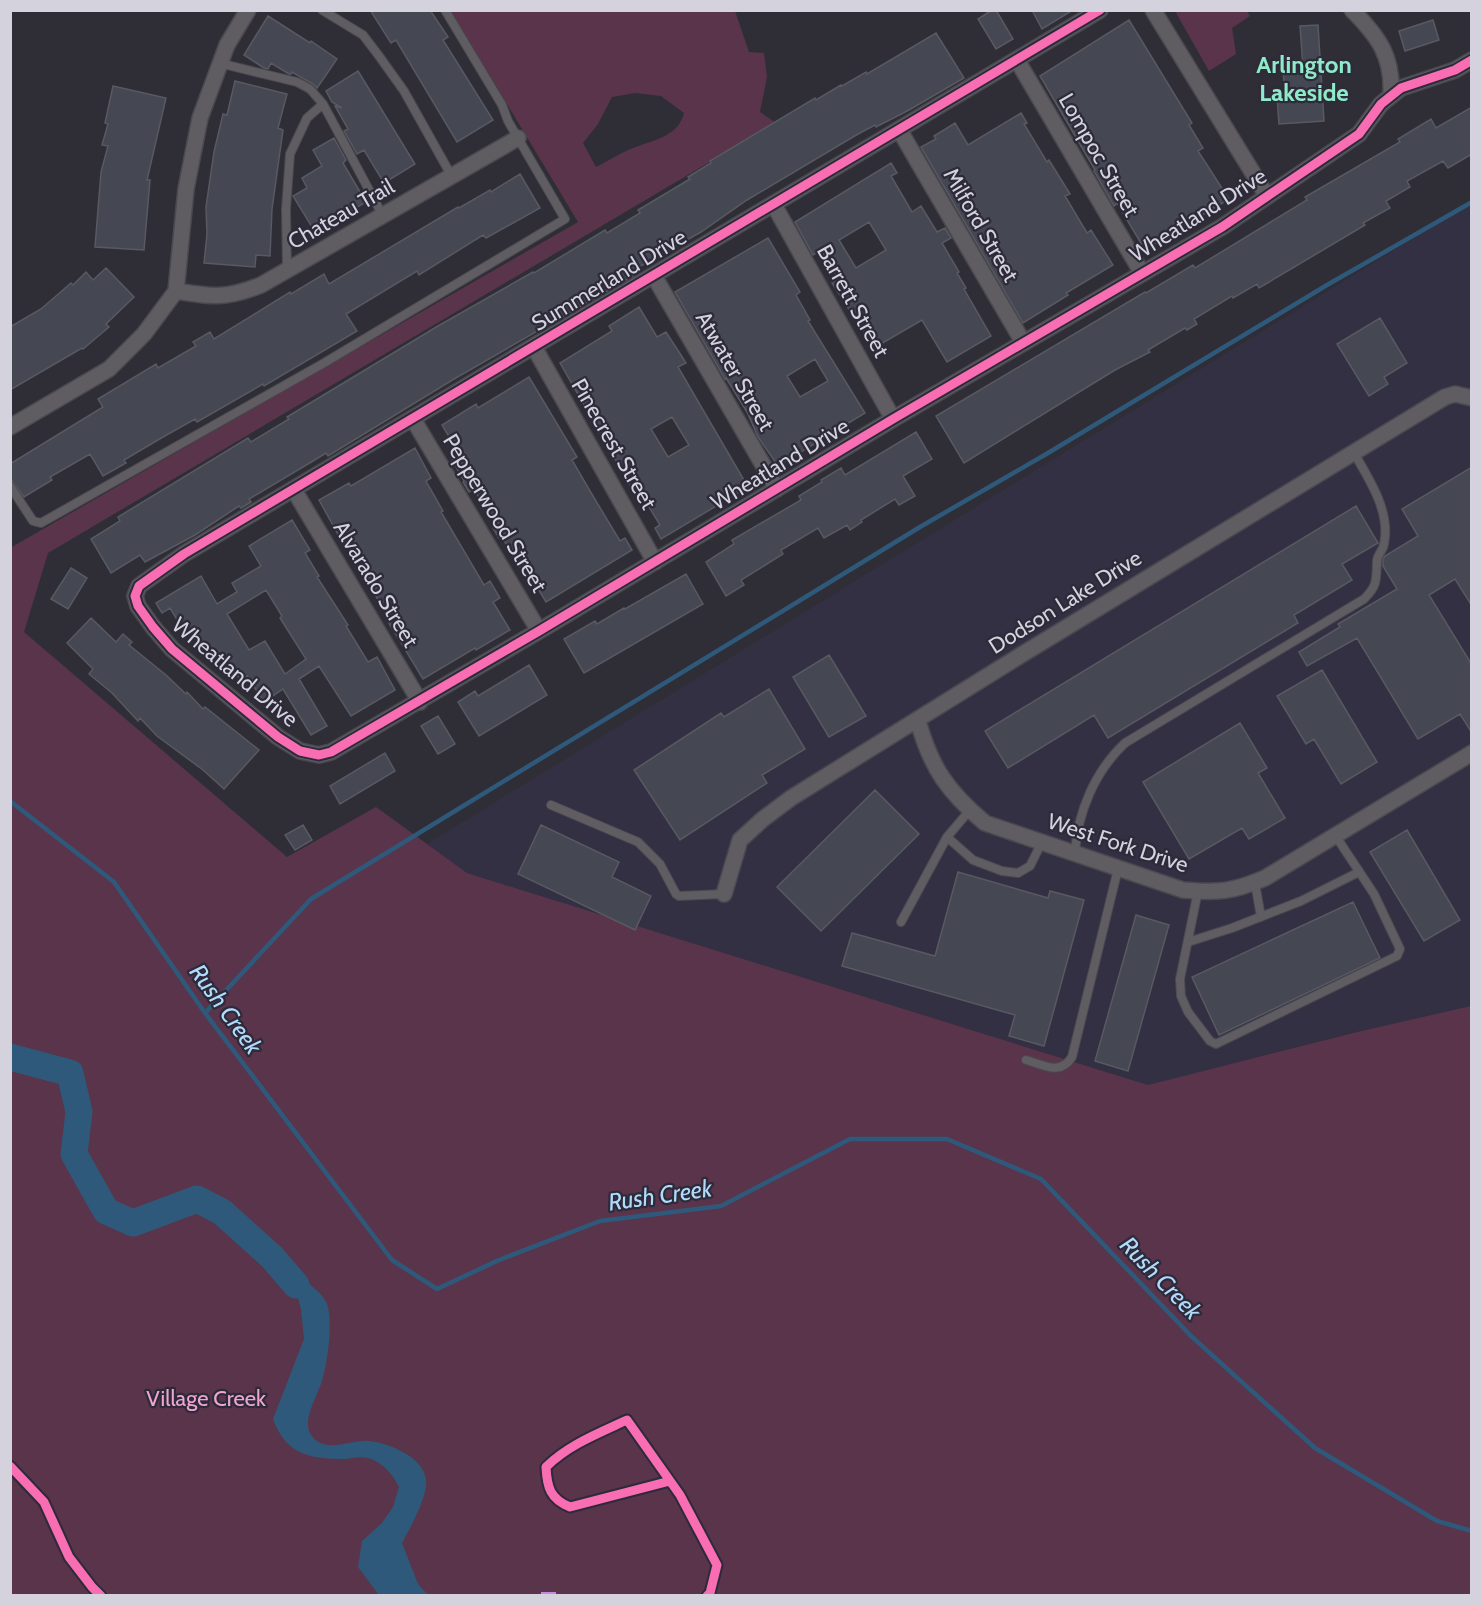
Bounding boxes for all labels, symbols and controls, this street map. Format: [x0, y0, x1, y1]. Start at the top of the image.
district label: Arlington Lakeside [1256, 50, 1352, 107]
street label: Lompoc Street [1053, 88, 1145, 222]
street label: Wheatland Drive [1125, 162, 1271, 268]
street label: Milford Street [938, 163, 1025, 287]
street label: Chateau Trail [283, 172, 400, 255]
street label: Summerland Drive [527, 223, 691, 337]
street label: Barrett Street [811, 240, 895, 363]
street label: Atwater Street [690, 306, 780, 436]
street label: Pinecrest Street [566, 374, 663, 515]
street label: Wheatland Drive [706, 412, 854, 516]
street label: Pepperwood Street [437, 429, 553, 598]
street label: Alvarado Street [328, 516, 425, 653]
street label: Dodson Lake Drive [984, 544, 1146, 660]
street label: Wheatland Drive [166, 611, 304, 733]
street label: West Fork Drive [1044, 808, 1192, 878]
water label: Rush Creek [184, 958, 269, 1060]
water label: Rush Creek [606, 1173, 714, 1217]
water label: Rush Creek [1114, 1230, 1208, 1326]
park label: Village Creek [146, 1385, 266, 1412]

